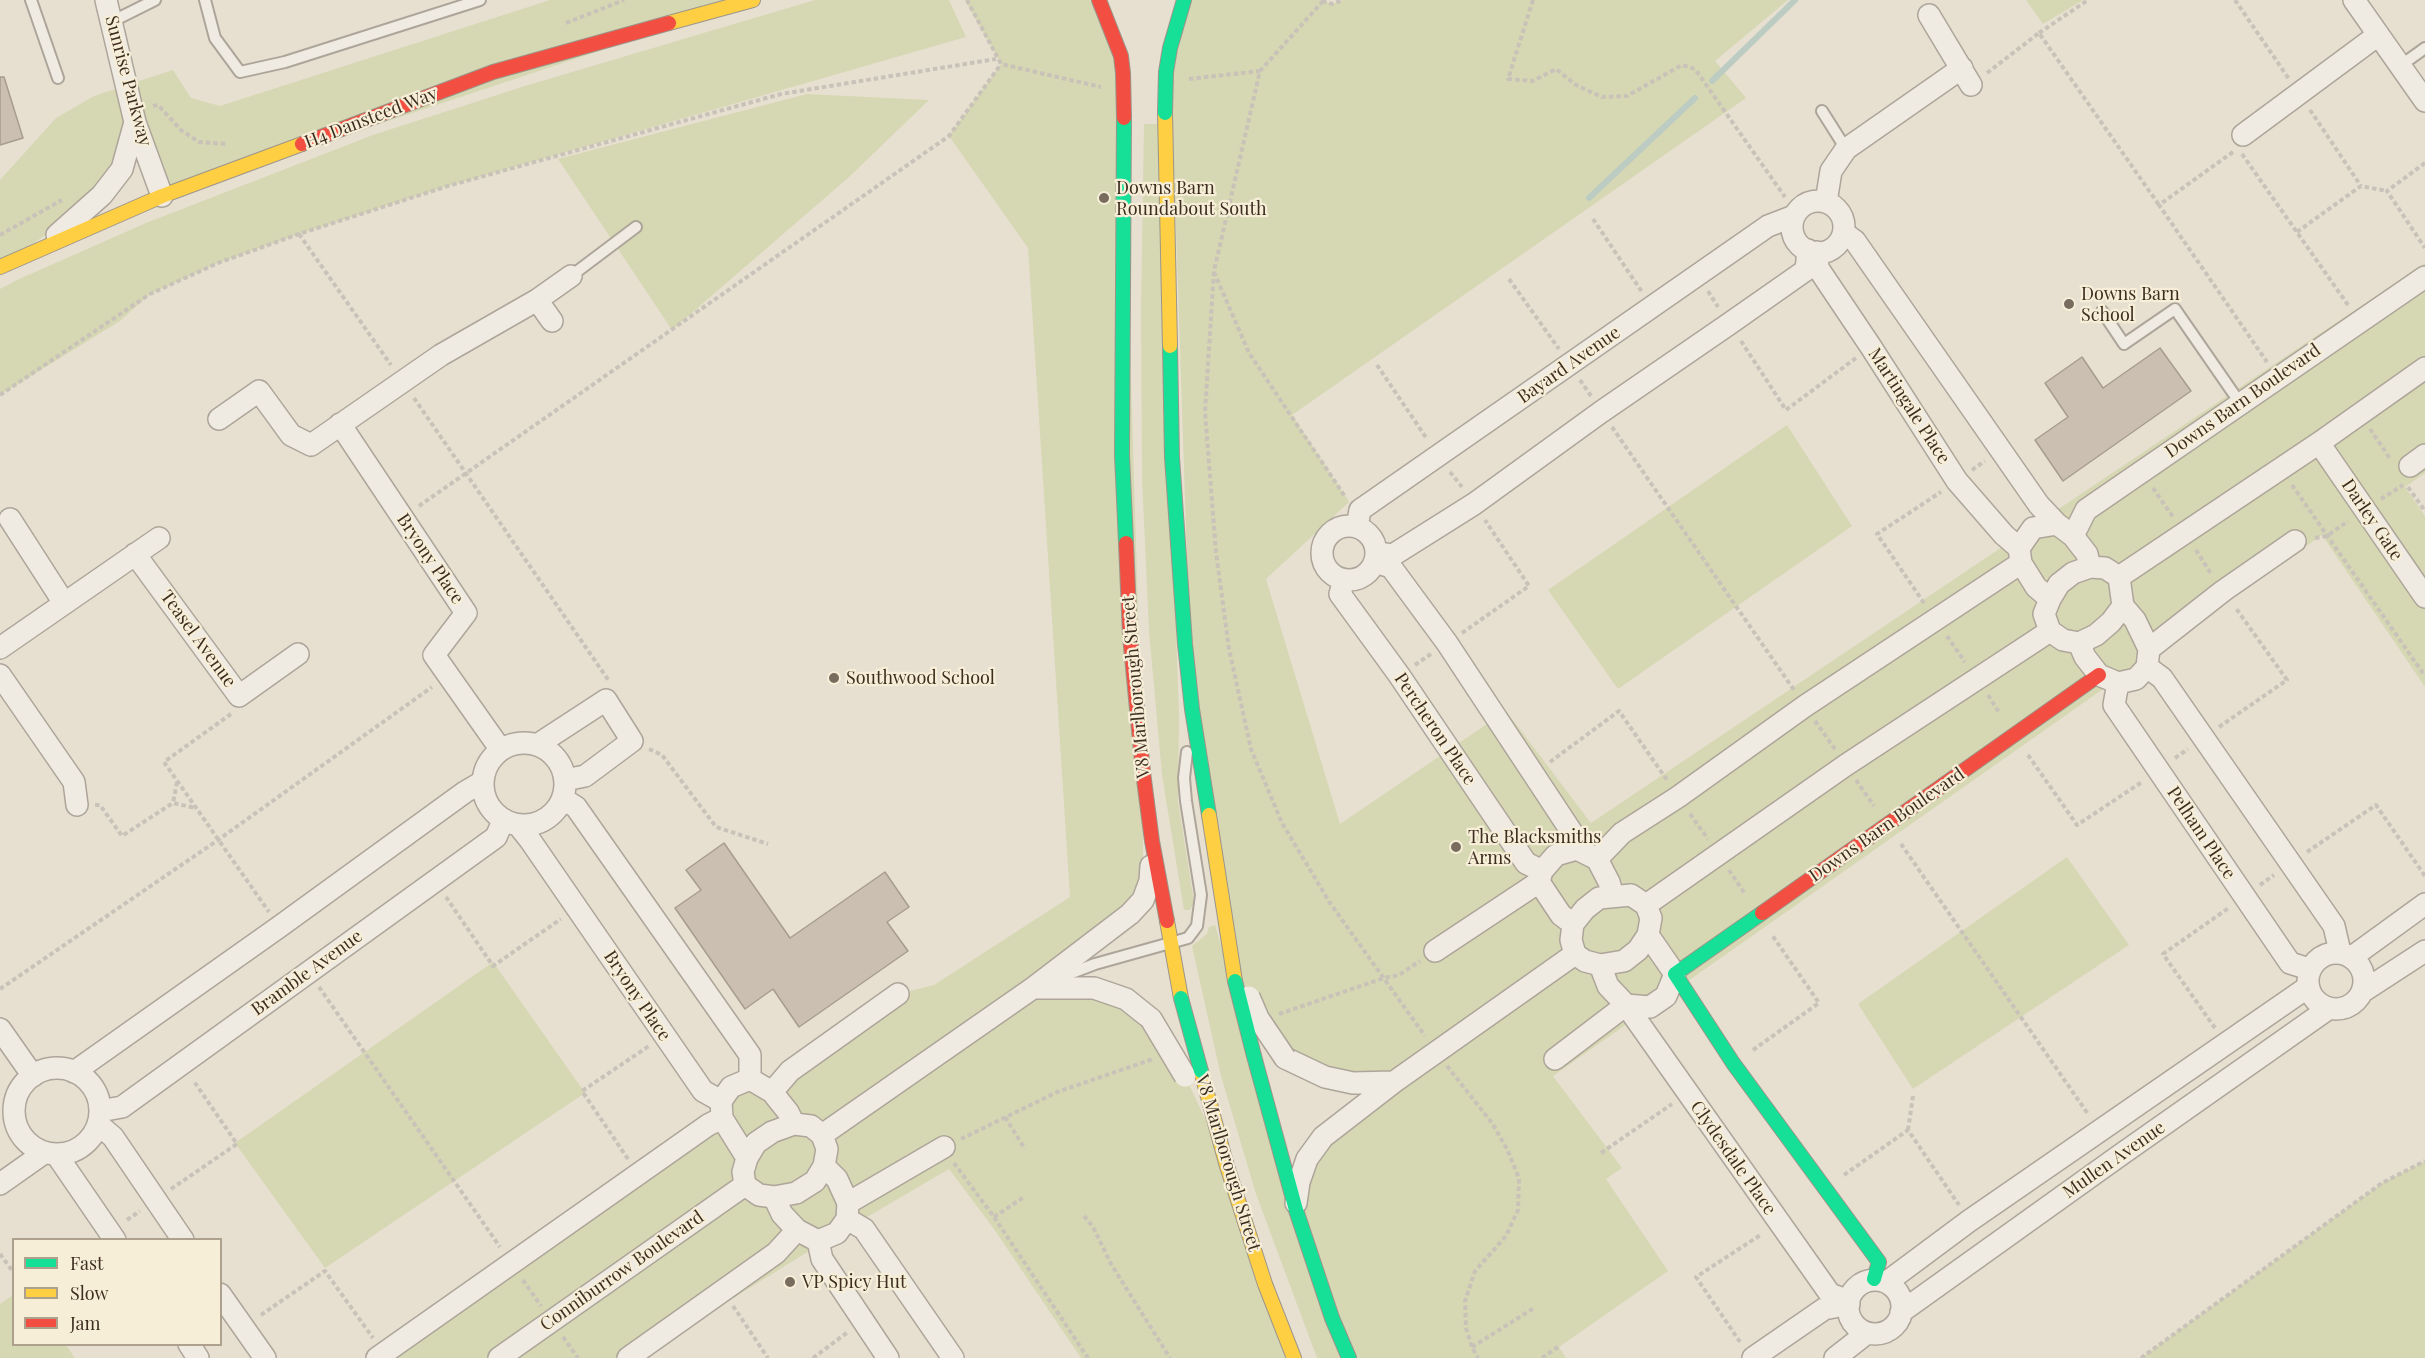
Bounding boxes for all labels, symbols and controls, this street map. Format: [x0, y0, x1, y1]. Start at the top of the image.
street label: Sunrise Parkway [100, 13, 156, 149]
street label: H4 Dansteed Way [302, 83, 440, 153]
place label: Downs Barn Roundabout South [1116, 177, 1266, 219]
marker: Downs Barn Roundabout South [1097, 191, 1111, 205]
place label: Downs Barn School [2081, 283, 2180, 326]
marker: Downs Barn School [2062, 297, 2076, 311]
street label: Bayard Avenue [1514, 322, 1624, 408]
street label: Downs Barn Boulevard [2161, 339, 2325, 463]
street label: Martingale Place [1863, 344, 1955, 468]
street label: Darley Gate [2337, 475, 2407, 565]
street label: Bryony Place [392, 510, 468, 608]
street label: Teasel Avenue [156, 586, 240, 692]
street label: V8 Marlborough Street [1117, 595, 1155, 779]
place label: Southwood School [846, 667, 995, 689]
street label: Percheron Place [1390, 669, 1480, 789]
marker: Southwood School [827, 671, 841, 685]
street label: Downs Barn Boulevard [1805, 763, 1969, 887]
street label: Pelham Place [2162, 783, 2240, 883]
place label: The Blacksmiths Arms [1468, 826, 1601, 868]
marker: The Blacksmiths Arms [1449, 840, 1463, 854]
street label: Bramble Avenue [247, 925, 367, 1021]
street label: Bryony Place [599, 947, 675, 1045]
street label: V8 Marlborough Street [1191, 1072, 1265, 1254]
street label: Clydesdale Place [1686, 1097, 1780, 1219]
street label: Mullen Avenue [2059, 1117, 2169, 1203]
street label: Conniburrow Boulevard [536, 1206, 708, 1336]
legend [12, 1238, 222, 1346]
text: Fast [70, 1251, 103, 1275]
place label: VP Spicy Hut [802, 1271, 906, 1293]
marker: VP Spicy Hut [783, 1275, 797, 1289]
text: Slow [70, 1281, 108, 1305]
text: Jam [70, 1311, 100, 1335]

